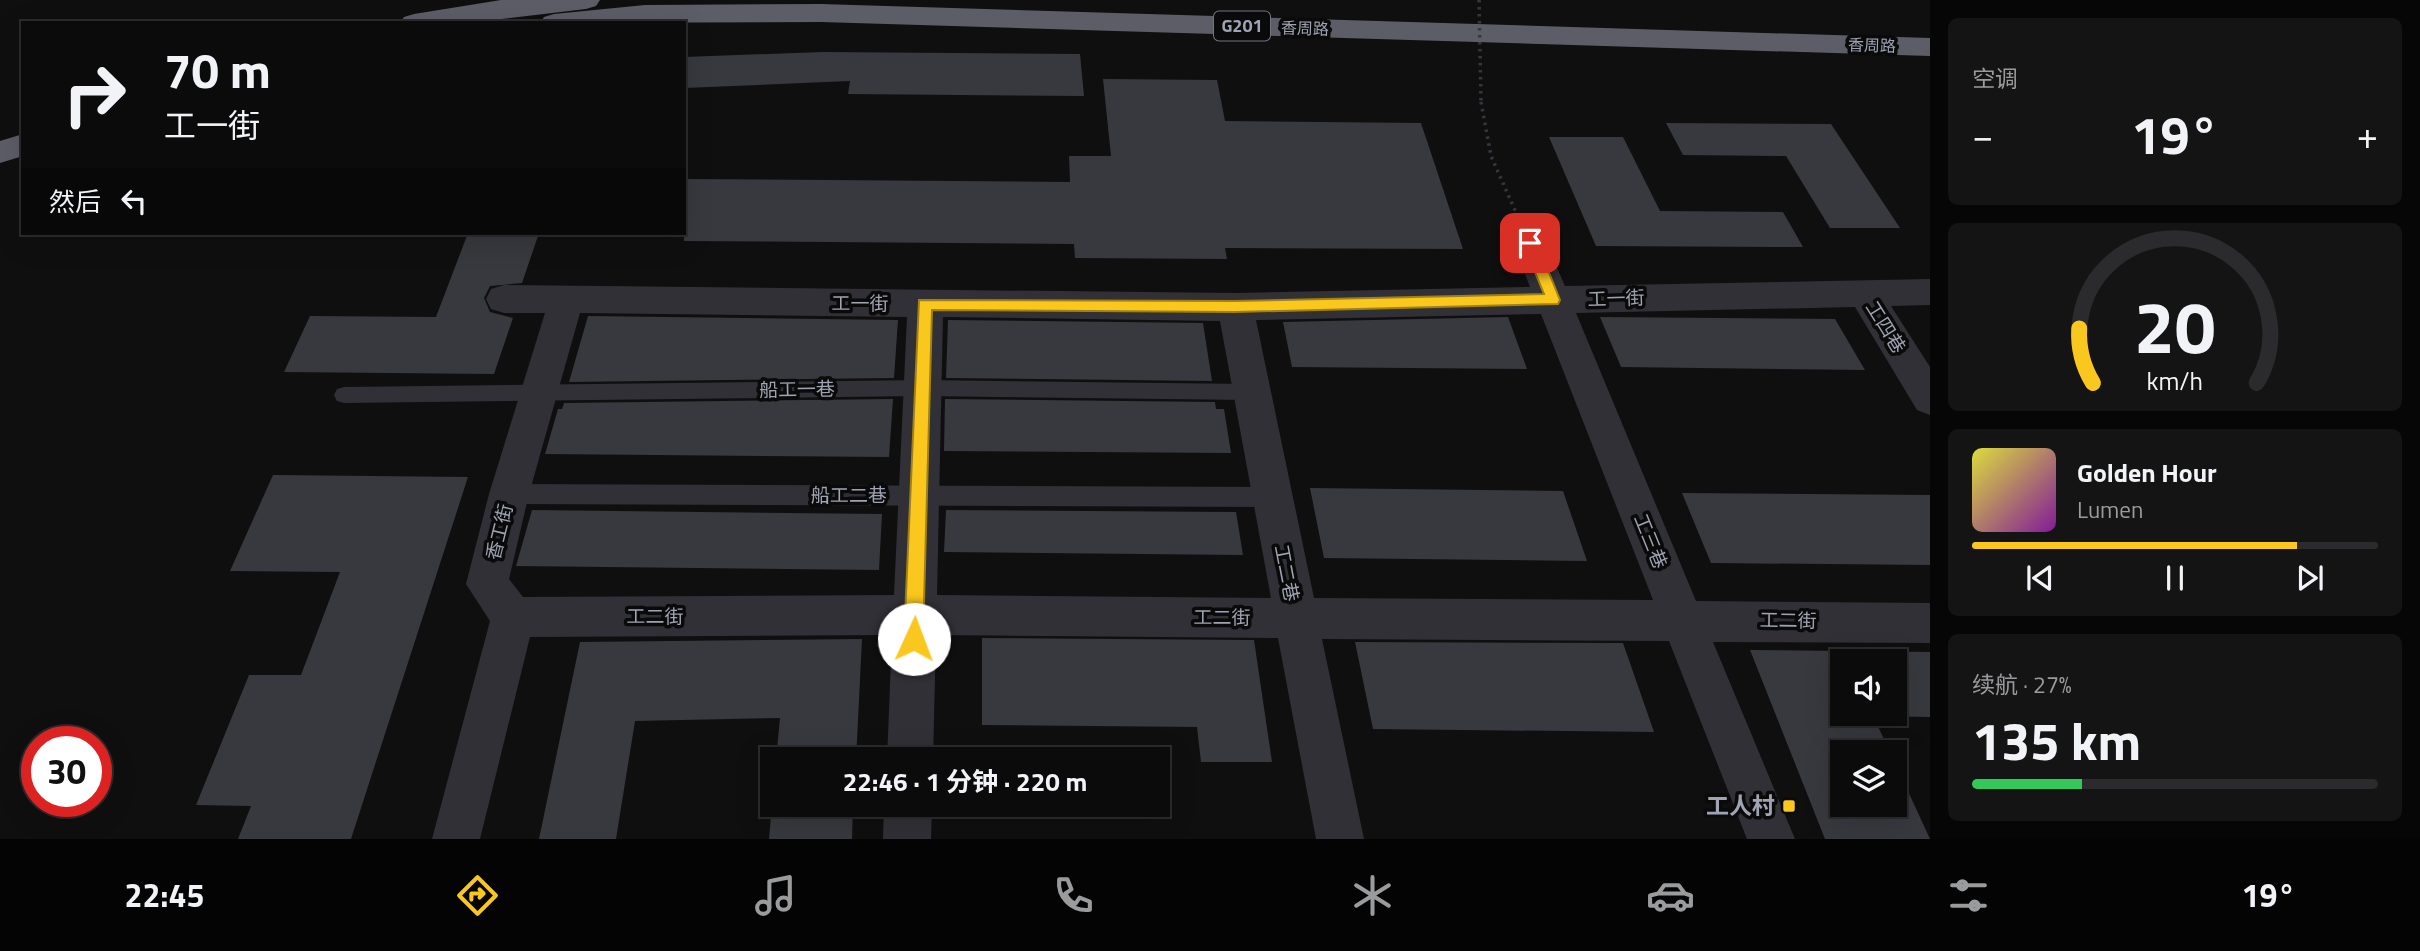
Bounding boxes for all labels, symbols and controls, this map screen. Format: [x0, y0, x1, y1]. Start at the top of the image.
road number: G201 [1214, 12, 1270, 41]
street label: 香周路 [1281, 15, 1329, 41]
text: 70 m [164, 32, 271, 107]
street label: 香周路 [1848, 32, 1896, 58]
icon: right [49, 49, 140, 140]
text: 空调 [1972, 61, 2018, 96]
text: 19° [2131, 95, 2219, 174]
text: 工一街 [164, 101, 260, 149]
text: − [1972, 106, 1993, 164]
text: + [2357, 106, 2378, 164]
text: 然后 [49, 182, 101, 221]
icon: left [115, 182, 153, 220]
pin [1500, 213, 1560, 273]
icon: arrive [1511, 224, 1549, 262]
text: 20 [2134, 271, 2216, 381]
street label: 工一街 [1587, 282, 1645, 313]
street label: 工一街 [831, 288, 889, 317]
street label: 工四巷 [1859, 295, 1914, 359]
text: km/h [2147, 362, 2203, 400]
street label: 船工一巷 [759, 373, 835, 404]
text: Golden Hour [2077, 453, 2217, 492]
street label: 船工二巷 [811, 480, 887, 509]
text: Lumen [2077, 492, 2143, 527]
street label: 香工街 [478, 501, 519, 563]
street label: 工三巷 [1627, 509, 1676, 573]
street label: 工二巷 [1268, 542, 1307, 604]
icon: previous [2021, 559, 2059, 597]
icon: pause [2156, 559, 2194, 597]
icon: next [2291, 559, 2329, 597]
street label: 工二街 [626, 601, 684, 630]
position arrow [877, 602, 951, 676]
street label: 工二街 [1193, 602, 1251, 631]
street label: 工二街 [1759, 605, 1817, 634]
map controls [1830, 649, 1907, 817]
button: sound [1830, 649, 1907, 726]
text: 续航 · 27% [1972, 667, 2072, 702]
text: 135 km [1972, 701, 2141, 780]
speed limit sign: 30 [21, 726, 112, 817]
button: layers [1830, 740, 1907, 817]
text: 22:46 · 1 分钟 · 220 m [843, 762, 1087, 801]
place label: 工人村 [1706, 788, 1775, 823]
marker: 工人村 [1781, 798, 1797, 814]
text: 22:45 [125, 871, 204, 919]
icon: directions [453, 871, 502, 920]
icon: music [751, 871, 800, 920]
icon: phone [1049, 871, 1098, 920]
icon: climate [1348, 871, 1397, 920]
icon: car [1646, 871, 1695, 920]
icon: filters [1944, 871, 1993, 920]
text: 19° [2242, 871, 2295, 919]

